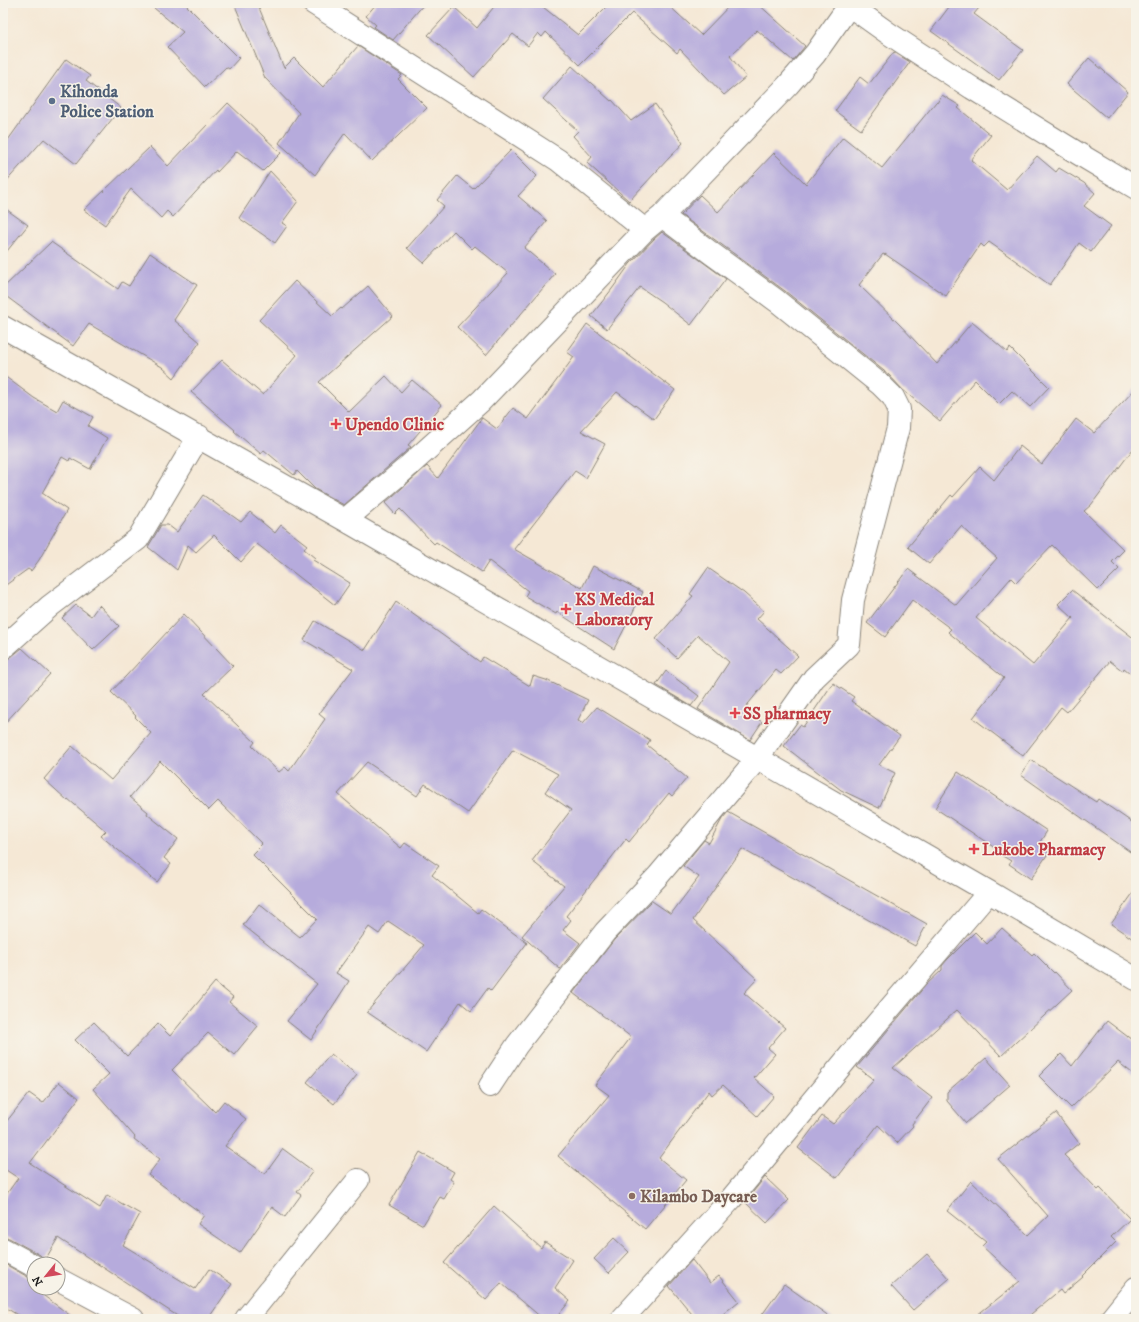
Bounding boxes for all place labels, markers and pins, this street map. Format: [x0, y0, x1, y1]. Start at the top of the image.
place label: Kihonda Police Station [60, 81, 154, 123]
marker: Kihonda Police Station [47, 96, 57, 106]
place label: Upendo Clinic [345, 414, 445, 436]
marker: Upendo Clinic [330, 418, 342, 430]
place label: KS Medical Laboratory [575, 589, 655, 631]
marker: KS Medical Laboratory [560, 603, 572, 615]
place label: SS pharmacy [743, 703, 832, 725]
marker: SS pharmacy [730, 708, 740, 718]
place label: Lukobe Pharmacy [982, 839, 1106, 861]
marker: Lukobe Pharmacy [969, 844, 979, 854]
place label: Kilambo Daycare [640, 1186, 757, 1208]
marker: Kilambo Daycare [627, 1191, 637, 1201]

